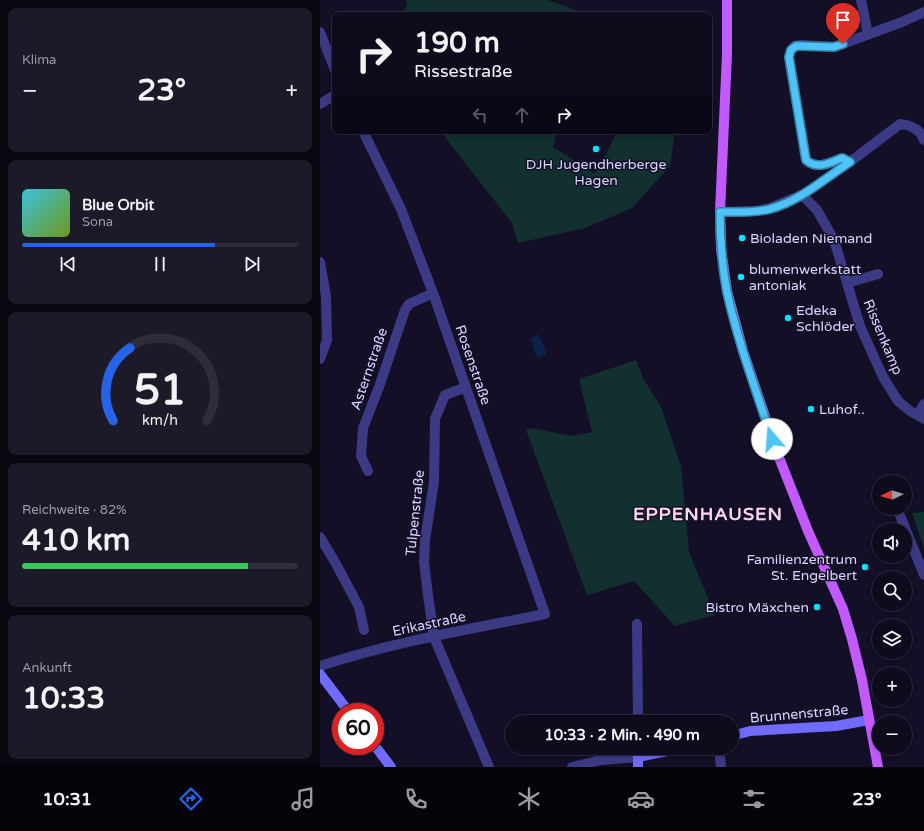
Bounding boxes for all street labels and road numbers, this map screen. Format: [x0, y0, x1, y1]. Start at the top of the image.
street label: Rissenkamp [859, 297, 907, 377]
street label: Rosenstraße [451, 323, 495, 407]
street label: Asternstraße [347, 326, 391, 412]
street label: Tulpenstraße [402, 469, 428, 557]
street label: Erikastraße [391, 608, 467, 640]
street label: Brunnenstraße [749, 701, 849, 727]

